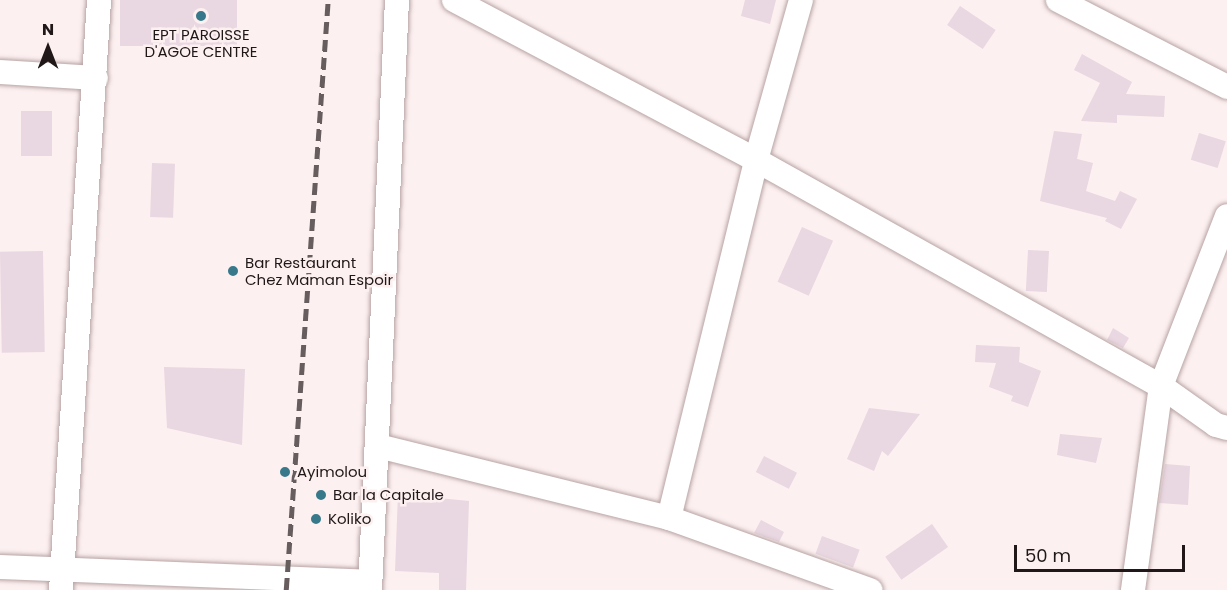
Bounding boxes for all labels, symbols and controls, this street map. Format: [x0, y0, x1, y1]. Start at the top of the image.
marker: EPT PAROISSE D'AGOE CENTRE [194, 9, 208, 23]
north arrow [18, 18, 78, 78]
text: N [42, 18, 54, 41]
place label: EPT PAROISSE D'AGOE CENTRE [144, 25, 258, 60]
place label: Bar Restaurant Chez Maman Espoir [245, 253, 393, 288]
marker: Bar Restaurant Chez Maman Espoir [226, 264, 240, 278]
place label: Ayimolou [297, 463, 367, 481]
marker: Ayimolou [278, 465, 292, 479]
place label: Bar la Capitale [333, 486, 444, 504]
marker: Bar la Capitale [314, 488, 328, 502]
place label: Koliko [328, 510, 371, 528]
marker: Koliko [309, 512, 323, 526]
scale bar [1017, 533, 1188, 571]
text: 50 m [1025, 543, 1071, 568]

